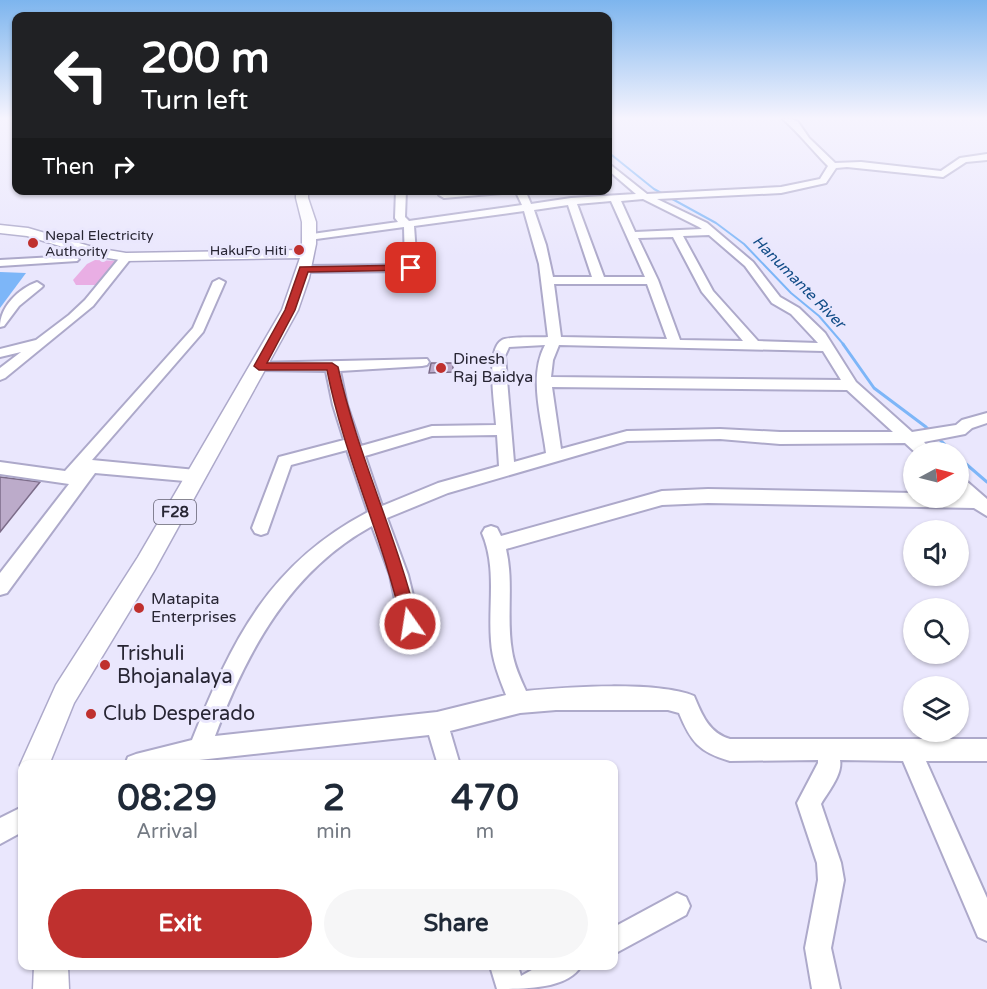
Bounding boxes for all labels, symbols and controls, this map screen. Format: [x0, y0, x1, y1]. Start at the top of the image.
text: 200 m [141, 33, 270, 84]
icon: left [42, 36, 120, 114]
text: Turn left [141, 84, 248, 117]
icon: right [107, 150, 140, 183]
text: Then [42, 154, 95, 180]
place label: Nepal Electricity Authority [45, 227, 154, 260]
water label: Hanumante River [749, 232, 851, 334]
marker: Nepal Electricity Authority [26, 236, 40, 250]
place label: HakuFo Hiti [210, 242, 287, 259]
pin [385, 242, 436, 293]
marker: HakuFo Hiti [292, 243, 306, 257]
icon: arrive [394, 251, 427, 284]
place label: Dinesh Raj Baidya [453, 349, 533, 387]
marker: Dinesh Raj Baidya [434, 361, 448, 375]
north arrow [903, 442, 969, 508]
map controls [903, 442, 969, 742]
road number: F28 [154, 500, 196, 524]
button: sound [903, 520, 969, 586]
place label: Matapita Enterprises [151, 589, 236, 627]
position arrow [378, 592, 442, 656]
button: search [903, 598, 969, 664]
marker: Matapita Enterprises [132, 601, 146, 615]
place label: Trishuli Bhojanalaya [117, 642, 233, 689]
marker: Trishuli Bhojanalaya [98, 658, 112, 672]
button: layers [903, 676, 969, 742]
place label: Club Desperado [103, 702, 255, 726]
marker: Club Desperado [84, 707, 98, 721]
text: 08:29 [117, 777, 217, 820]
text: 2 [323, 777, 345, 820]
text: 470 [451, 777, 519, 820]
text: Arrival [136, 820, 198, 844]
text: min [316, 820, 352, 844]
text: m [476, 820, 494, 844]
button: Exit [48, 889, 312, 958]
button: Share [324, 889, 588, 958]

